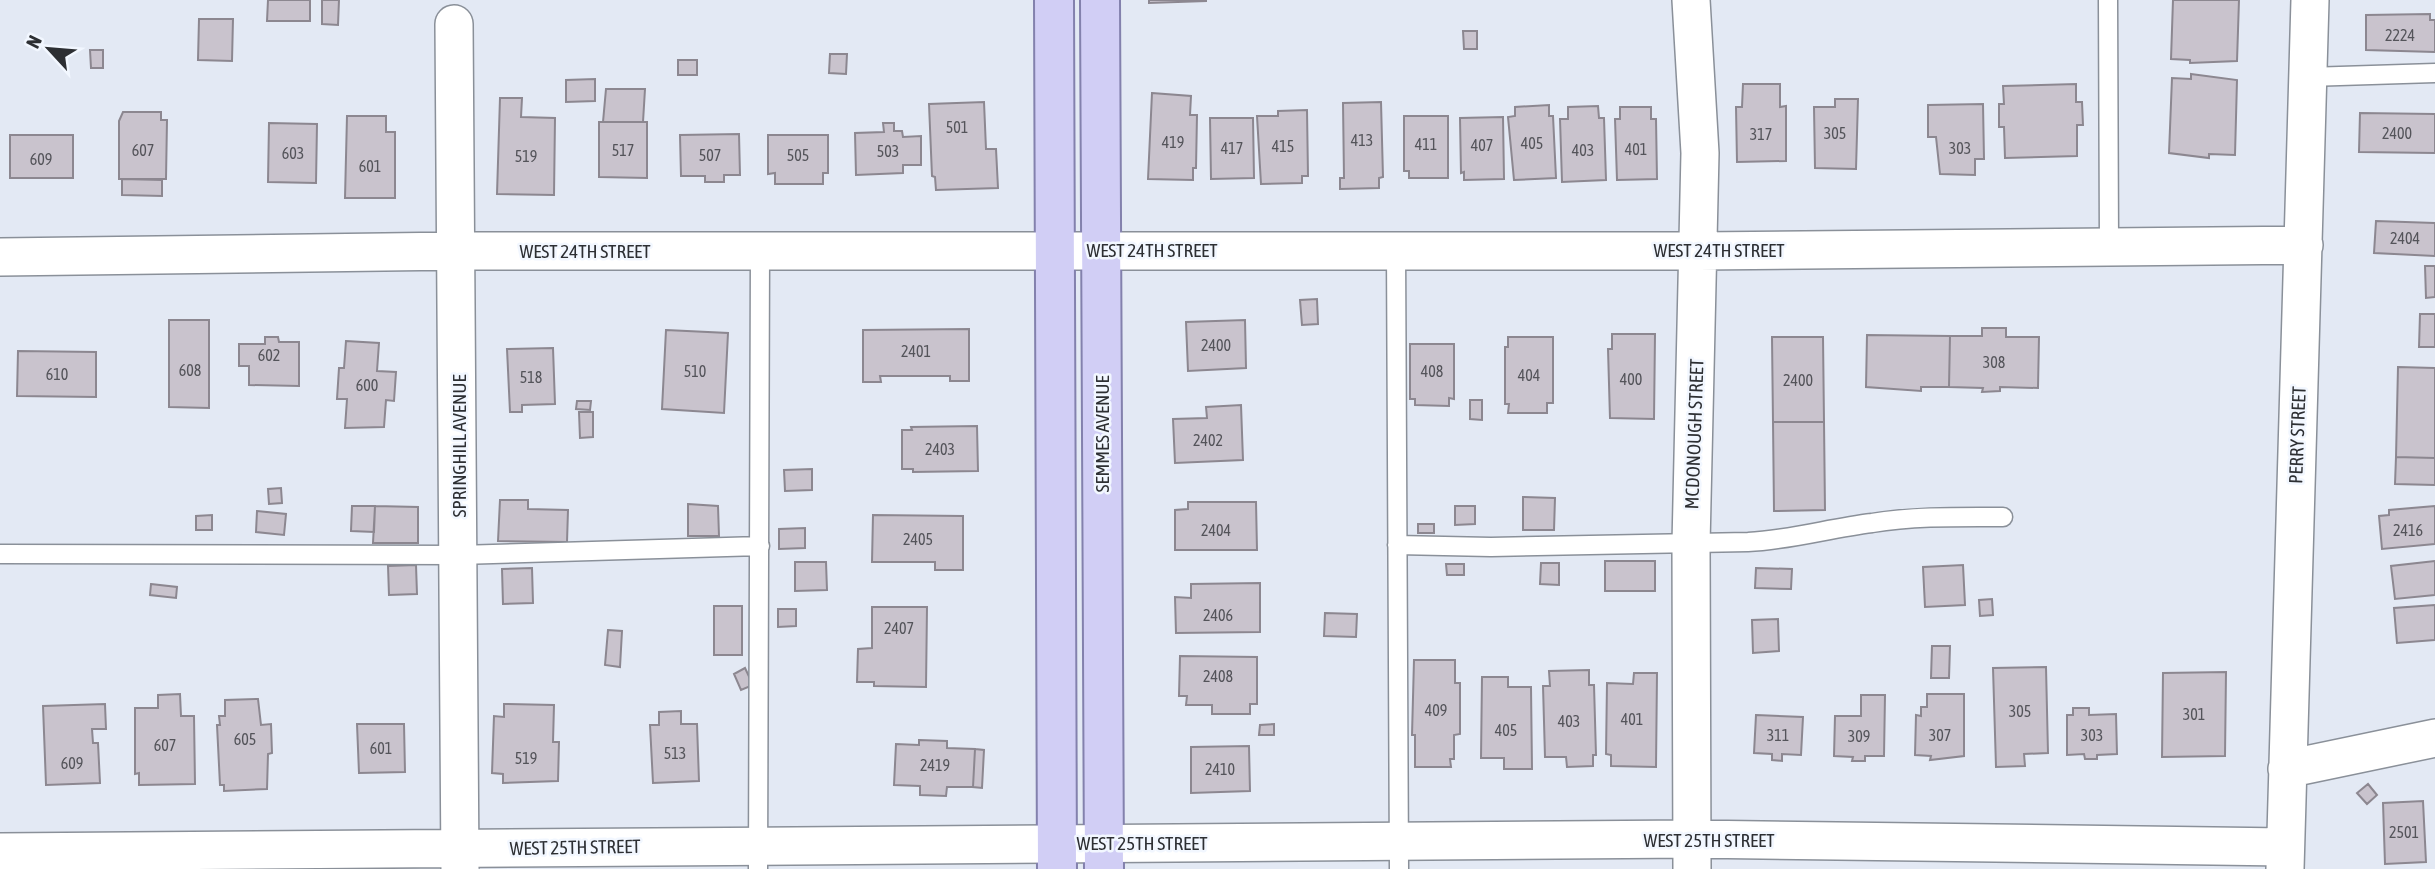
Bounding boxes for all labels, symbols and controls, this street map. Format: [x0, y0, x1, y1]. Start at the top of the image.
north arrow [14, 14, 84, 84]
house number: 2224 [2385, 26, 2415, 44]
text: N [21, 32, 46, 51]
house number: 501 [946, 118, 968, 136]
house number: 305 [1824, 124, 1846, 142]
house number: 2400 [2382, 124, 2412, 142]
house number: 317 [1750, 125, 1772, 143]
house number: 413 [1351, 131, 1373, 149]
house number: 419 [1162, 133, 1184, 151]
house number: 405 [1521, 134, 1543, 152]
house number: 411 [1415, 135, 1437, 153]
house number: 407 [1471, 136, 1493, 154]
house number: 415 [1272, 137, 1294, 155]
house number: 417 [1221, 139, 1243, 157]
house number: 303 [1949, 139, 1971, 157]
house number: 401 [1625, 140, 1647, 158]
house number: 607 [132, 141, 154, 159]
house number: 517 [612, 141, 634, 159]
house number: 403 [1572, 141, 1594, 159]
house number: 503 [877, 142, 899, 160]
house number: 603 [282, 144, 304, 162]
house number: 507 [699, 146, 721, 164]
house number: 505 [787, 146, 809, 164]
house number: 519 [515, 147, 537, 165]
house number: 609 [30, 150, 52, 168]
house number: 601 [359, 157, 381, 175]
house number: 2404 [2390, 229, 2420, 247]
street label: WEST 24TH STREET [1087, 239, 1218, 261]
street label: WEST 24TH STREET [1654, 239, 1785, 261]
street label: WEST 24TH STREET [520, 240, 651, 262]
house number: 2400 [1201, 336, 1231, 354]
house number: 2401 [901, 342, 931, 360]
house number: 602 [258, 346, 280, 364]
house number: 308 [1983, 353, 2005, 371]
street label: MCDONOUGH STREET [1680, 358, 1708, 510]
house number: 608 [179, 361, 201, 379]
house number: 510 [684, 362, 706, 380]
house number: 408 [1421, 362, 1443, 380]
house number: 610 [46, 365, 68, 383]
house number: 404 [1518, 366, 1540, 384]
house number: 518 [520, 368, 542, 386]
house number: 400 [1620, 370, 1642, 388]
house number: 2400 [1783, 371, 1813, 389]
street label: SPRINGHILL AVENUE [448, 375, 470, 517]
street label: SEMMES AVENUE [1091, 375, 1113, 493]
house number: 600 [356, 376, 378, 394]
street label: PERRY STREET [2284, 385, 2310, 484]
house number: 2402 [1193, 431, 1223, 449]
house number: 2403 [925, 440, 955, 458]
house number: 2404 [1201, 521, 1231, 539]
house number: 2416 [2393, 521, 2423, 539]
house number: 2405 [903, 530, 933, 548]
house number: 2406 [1203, 606, 1233, 624]
house number: 2407 [884, 619, 914, 637]
house number: 2408 [1203, 667, 1233, 685]
house number: 409 [1425, 701, 1447, 719]
house number: 305 [2009, 702, 2031, 720]
house number: 301 [2183, 705, 2205, 723]
house number: 401 [1621, 710, 1643, 728]
house number: 403 [1558, 712, 1580, 730]
house number: 405 [1495, 721, 1517, 739]
house number: 311 [1767, 726, 1789, 744]
house number: 307 [1929, 726, 1951, 744]
house number: 303 [2081, 726, 2103, 744]
house number: 309 [1848, 727, 1870, 745]
house number: 605 [234, 730, 256, 748]
house number: 607 [154, 736, 176, 754]
house number: 601 [370, 739, 392, 757]
house number: 513 [664, 744, 686, 762]
house number: 519 [515, 749, 537, 767]
house number: 609 [61, 754, 83, 772]
house number: 2419 [920, 756, 950, 774]
house number: 2410 [1205, 760, 1235, 778]
house number: 2501 [2389, 823, 2419, 841]
street label: WEST 25TH STREET [1644, 829, 1775, 851]
street label: WEST 25TH STREET [1077, 832, 1208, 854]
street label: WEST 25TH STREET [509, 835, 641, 859]

